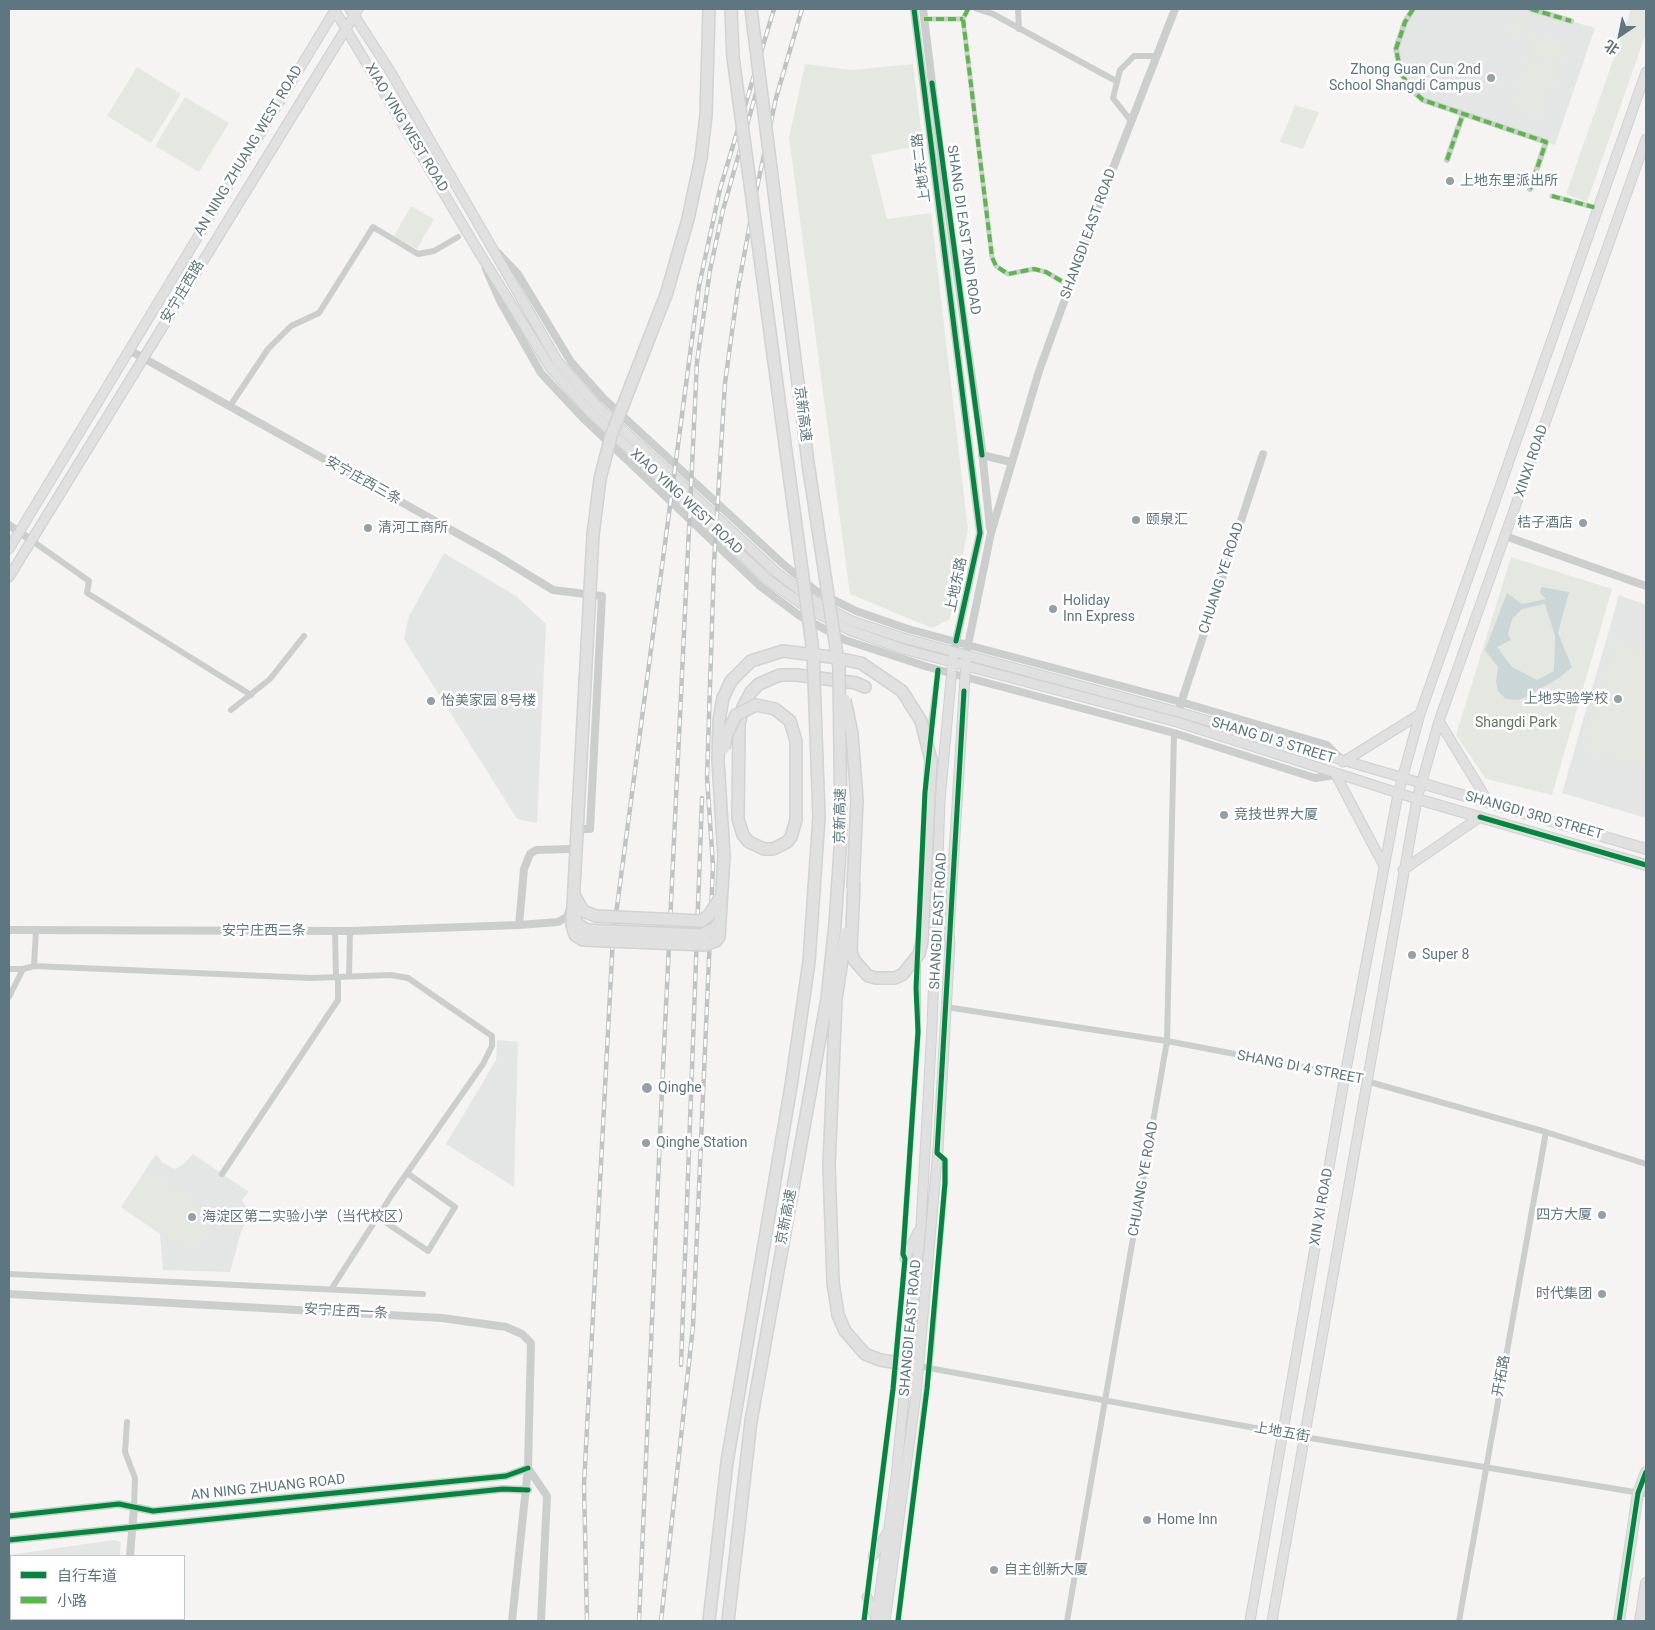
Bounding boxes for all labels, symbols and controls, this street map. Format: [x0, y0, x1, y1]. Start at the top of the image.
north arrow [1595, 10, 1645, 60]
text: 北 [1601, 37, 1622, 58]
street label: XIAO YING WEST ROAD [361, 61, 451, 195]
place label: Zhong Guan Cun 2nd School Shangdi Campus [1329, 62, 1481, 94]
street label: AN NING ZHUANG WEST ROAD [191, 63, 307, 239]
marker: Zhong Guan Cun 2nd School Shangdi Campus [1485, 72, 1497, 84]
street label: 上地东二路 [909, 132, 935, 204]
street label: SHANG DI EAST 2ND ROAD [943, 144, 983, 316]
street label: SHANGDI EAST ROAD [1058, 167, 1120, 301]
place label: 上地东里派出所 [1460, 173, 1558, 189]
marker: 上地东里派出所 [1444, 175, 1456, 187]
street label: 安宁庄西路 [158, 258, 208, 326]
street label: 京新高速 [790, 385, 814, 443]
street label: XINXI ROAD [1512, 423, 1552, 499]
street label: XIAO YING WEST ROAD [627, 446, 745, 558]
street label: 安宁庄西三条 [322, 453, 404, 509]
place label: 颐泉汇 [1146, 512, 1188, 528]
marker: 颐泉汇 [1130, 514, 1142, 526]
place label: 桔子酒店 [1517, 515, 1573, 531]
marker: 桔子酒店 [1577, 517, 1589, 529]
place label: 清河工商所 [378, 520, 448, 536]
street label: CHUANG YE ROAD [1196, 520, 1248, 636]
marker: 清河工商所 [362, 522, 374, 534]
street label: 上地东路 [943, 556, 971, 614]
place label: Holiday Inn Express [1063, 593, 1135, 626]
marker: Holiday Inn Express [1047, 603, 1059, 615]
place label: 上地实验学校 [1524, 691, 1608, 707]
place label: 怡美家园 8号楼 [441, 693, 536, 709]
marker: 上地实验学校 [1612, 693, 1624, 705]
marker: 怡美家园 8号楼 [425, 695, 437, 707]
street label: SHANG DI 3 STREET [1209, 714, 1337, 768]
park label: Shangdi Park [1475, 715, 1557, 731]
street label: 京新高速 [832, 788, 850, 844]
street label: SHANGDI 3RD STREET [1463, 788, 1605, 844]
place label: 竞技世界大厦 [1234, 807, 1318, 823]
marker: 竞技世界大厦 [1218, 809, 1230, 821]
street label: SHANGDI EAST ROAD [927, 852, 951, 990]
street label: 安宁庄西二条 [222, 923, 306, 939]
place label: Super 8 [1422, 947, 1469, 963]
marker: Super 8 [1406, 949, 1418, 961]
street label: SHANG DI 4 STREET [1236, 1048, 1364, 1088]
place label: Qinghe [658, 1080, 702, 1096]
marker: Qinghe [640, 1081, 654, 1095]
street label: CHUANG YE ROAD [1126, 1120, 1162, 1238]
place label: Qinghe Station [656, 1135, 747, 1151]
marker: Qinghe Station [640, 1137, 652, 1149]
street label: XIN XI ROAD [1307, 1167, 1337, 1247]
street label: 京新高速 [773, 1188, 801, 1246]
place label: 四方大厦 [1536, 1207, 1592, 1223]
place label: 海淀区第二实验小学（当代校区） [202, 1209, 412, 1225]
marker: 四方大厦 [1596, 1209, 1608, 1221]
marker: 海淀区第二实验小学（当代校区） [186, 1211, 198, 1223]
street label: SHANGDI EAST ROAD [897, 1259, 925, 1397]
place label: 时代集团 [1536, 1286, 1592, 1302]
marker: 时代集团 [1596, 1288, 1608, 1300]
street label: 安宁庄西一条 [304, 1301, 388, 1323]
street label: 开拓路 [1490, 1354, 1514, 1398]
street label: 上地五街 [1253, 1420, 1311, 1446]
street label: AN NING ZHUANG ROAD [190, 1472, 346, 1504]
place label: Home Inn [1157, 1512, 1217, 1528]
marker: Home Inn [1141, 1514, 1153, 1526]
legend [10, 1555, 185, 1620]
place label: 自主创新大厦 [1004, 1562, 1088, 1578]
marker: 自主创新大厦 [988, 1564, 1000, 1576]
text: 自行车道 [57, 1567, 117, 1585]
text: 小路 [57, 1592, 87, 1610]

